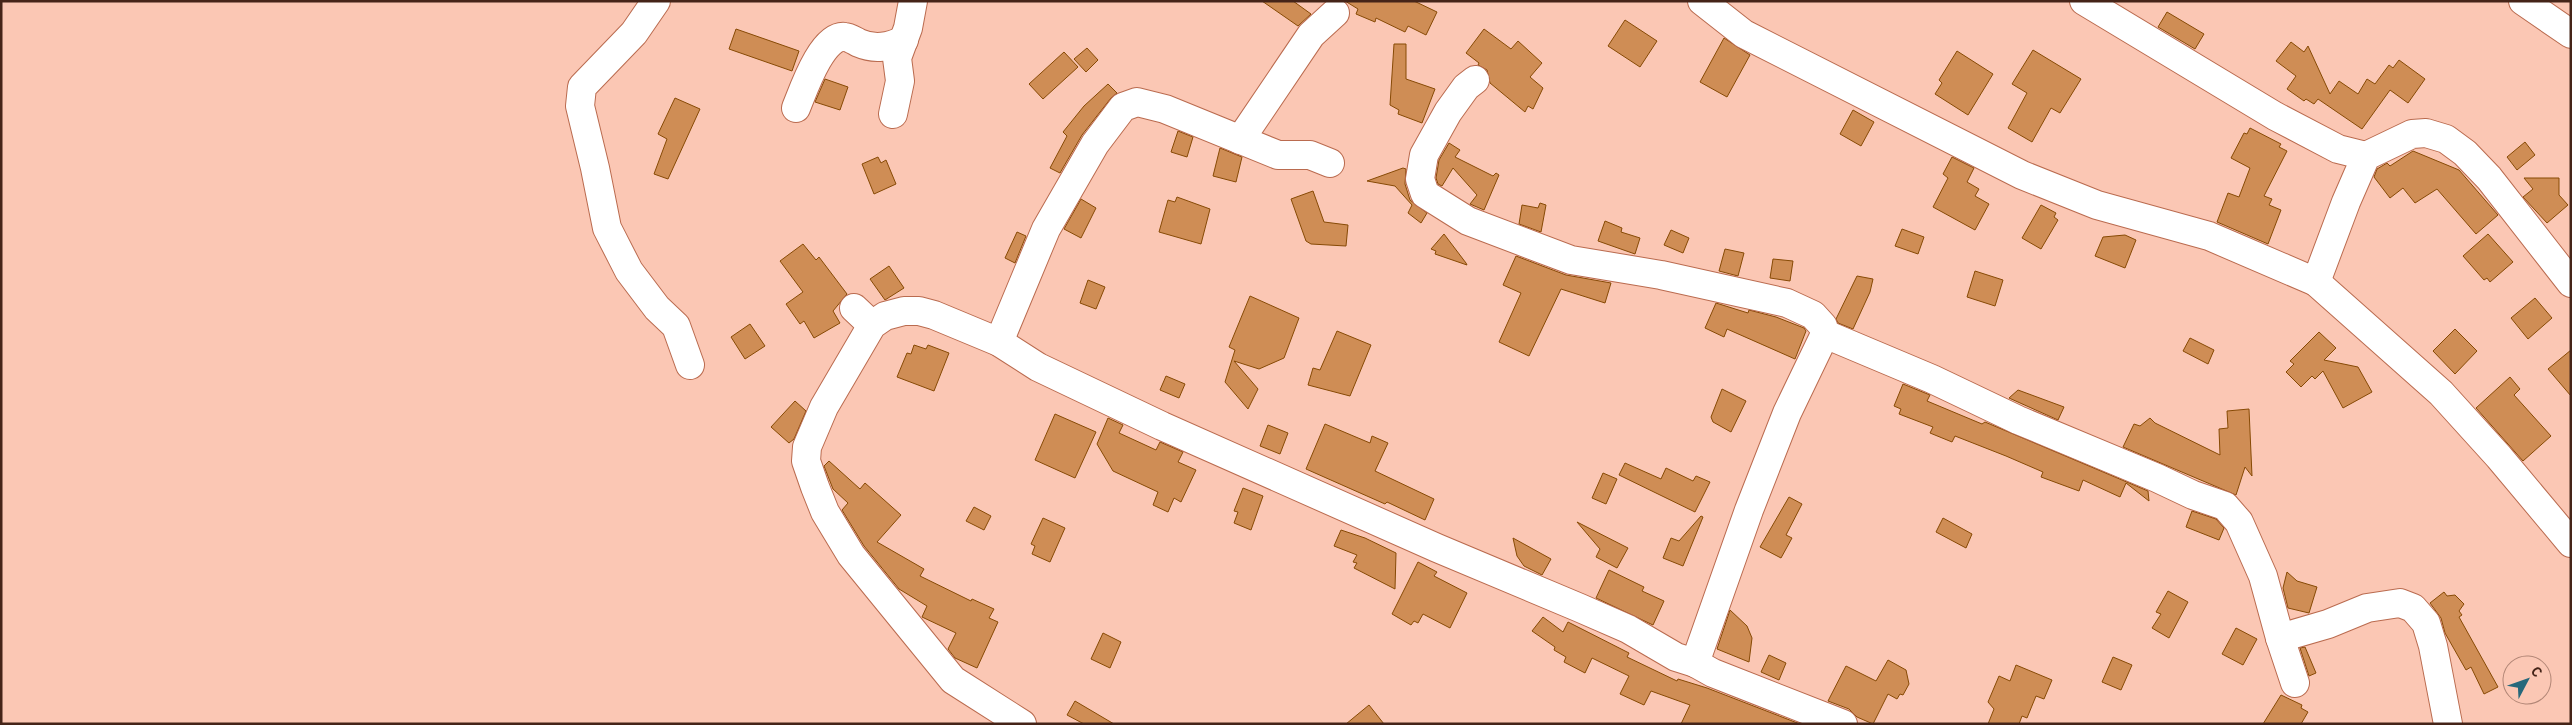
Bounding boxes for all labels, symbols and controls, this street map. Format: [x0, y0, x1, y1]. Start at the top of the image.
north arrow [2502, 655, 2552, 705]
text: С [2526, 664, 2545, 681]

